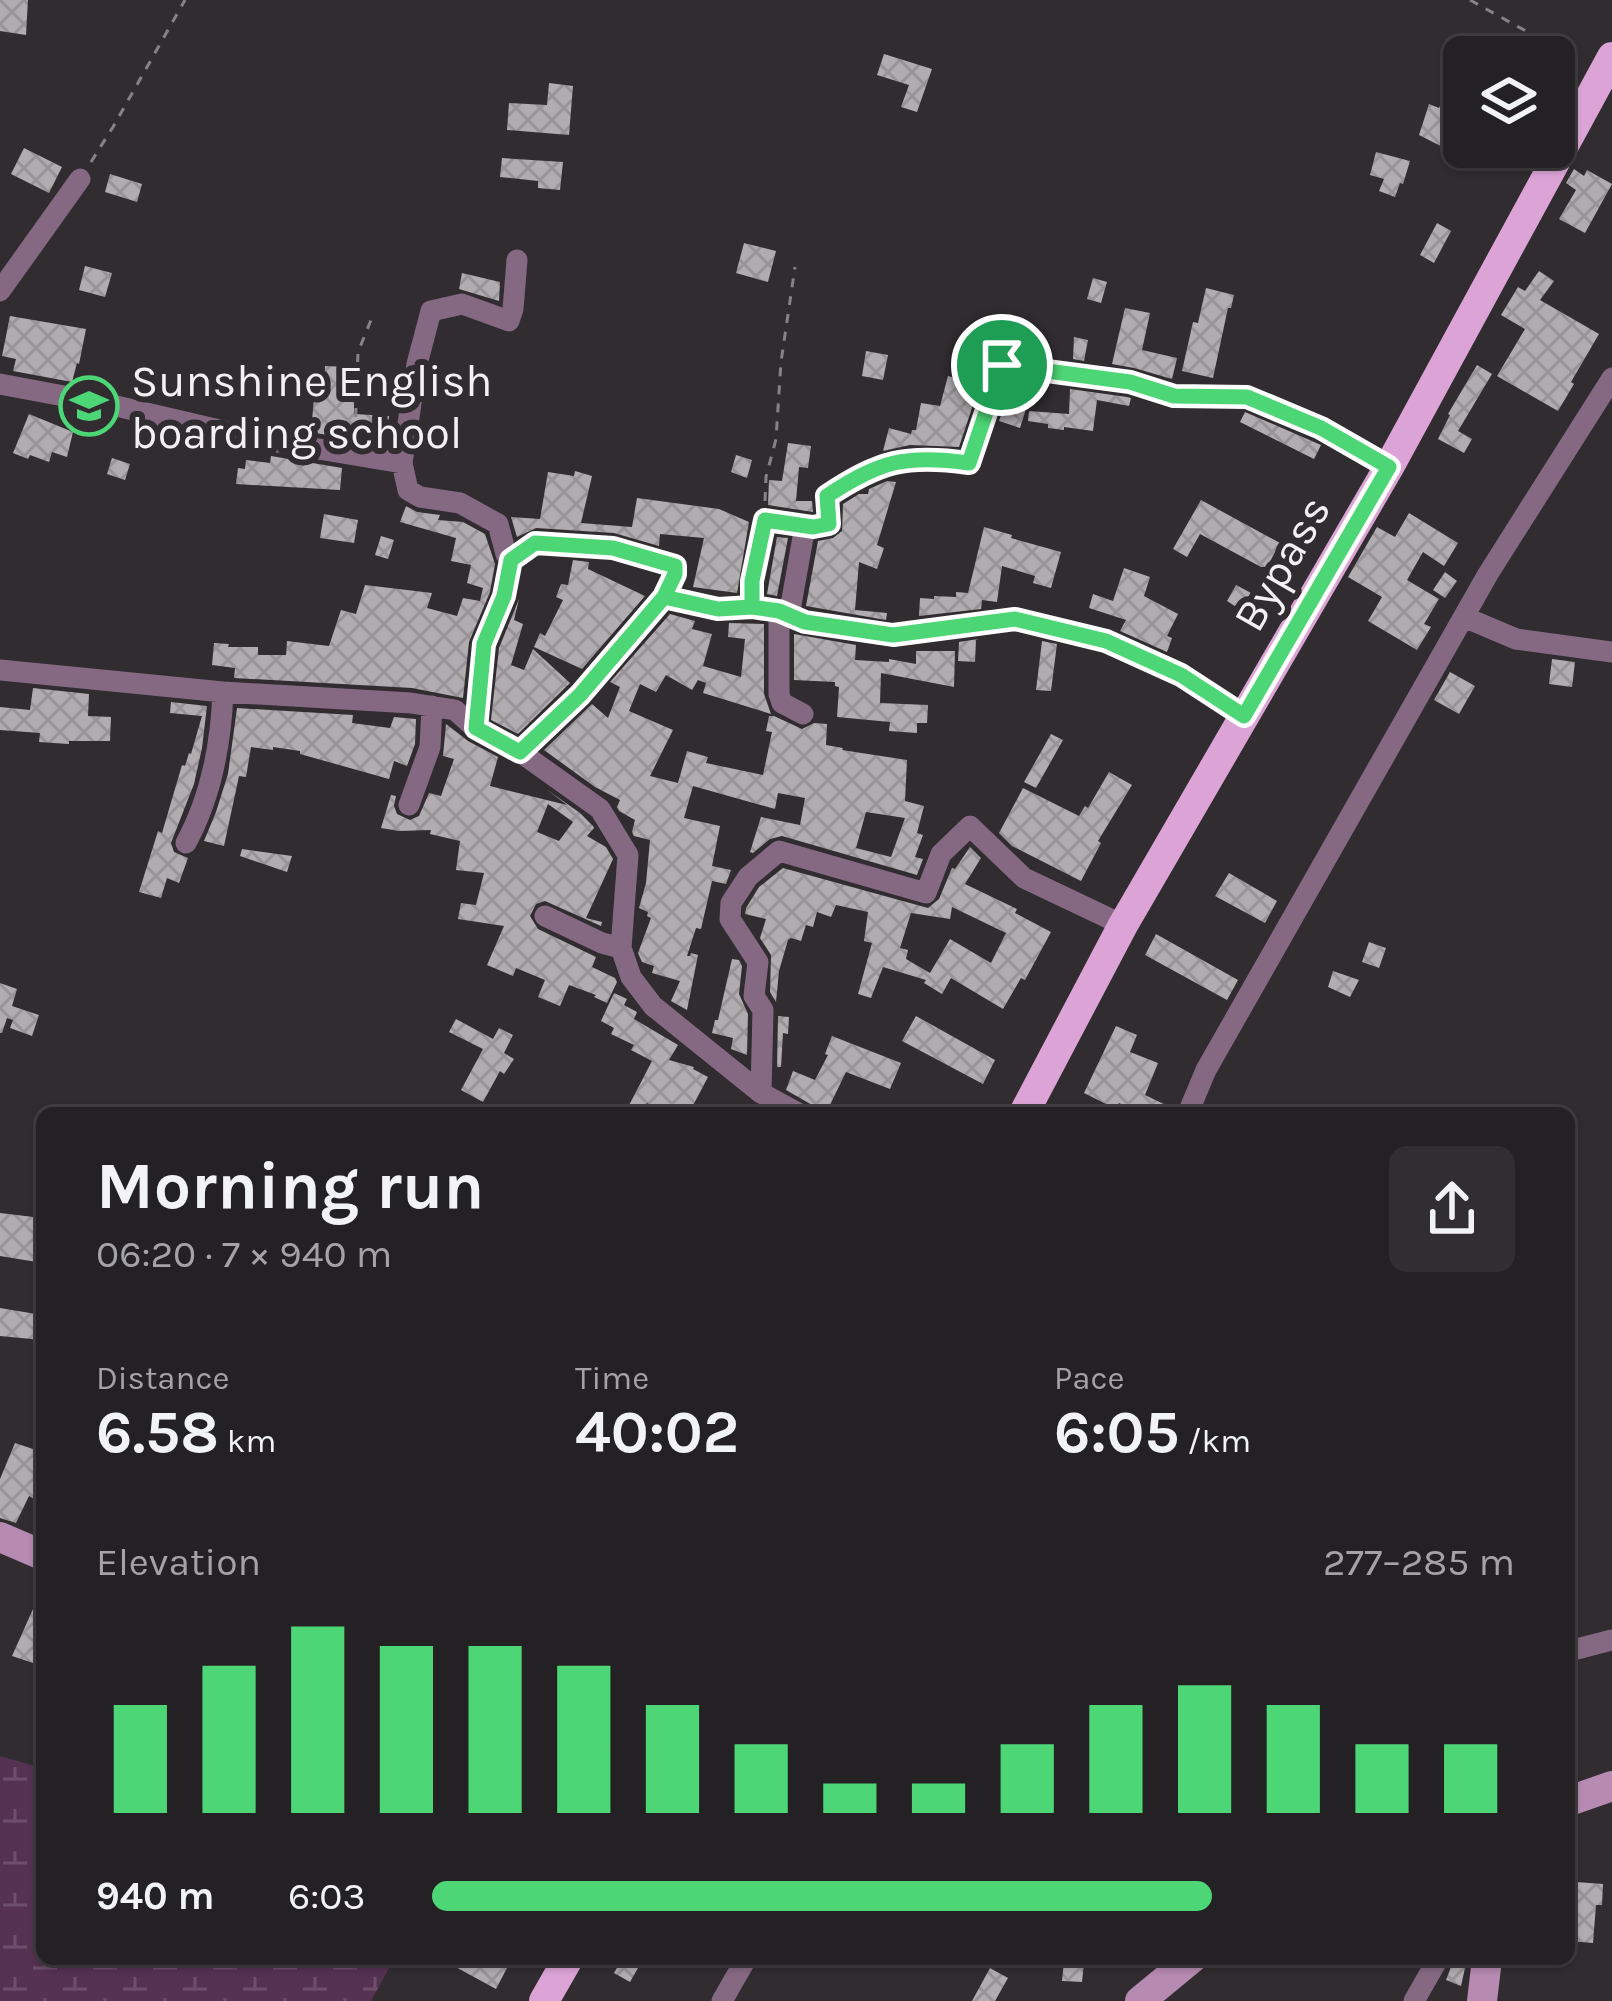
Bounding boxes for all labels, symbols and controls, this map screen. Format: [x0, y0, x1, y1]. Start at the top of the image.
map controls [1443, 36, 1575, 168]
button: layers [1443, 36, 1575, 168]
pin [951, 314, 1053, 416]
icon: arrive [969, 332, 1035, 398]
place label: Sunshine English boarding school [131, 355, 492, 460]
school or university icon: Sunshine English boarding school [58, 375, 120, 437]
street label: Bypass [1223, 487, 1342, 641]
button: share [1389, 1146, 1515, 1272]
text: Morning run [96, 1147, 484, 1225]
text: 06:20 · 7 × 940 m [96, 1231, 392, 1277]
text: Distance [96, 1359, 229, 1397]
text: Time [575, 1359, 649, 1397]
text: Pace [1054, 1359, 1124, 1397]
text: 6.58 [96, 1397, 219, 1467]
text: 40:02 [575, 1397, 739, 1467]
text: 6:05 [1054, 1397, 1179, 1467]
text: km [219, 1422, 276, 1460]
text: /km [1179, 1422, 1251, 1460]
text: Elevation [96, 1539, 261, 1585]
text: 277–285 m [1323, 1539, 1515, 1585]
text: 940 m [96, 1873, 215, 1919]
text: 6:03 [288, 1873, 366, 1919]

